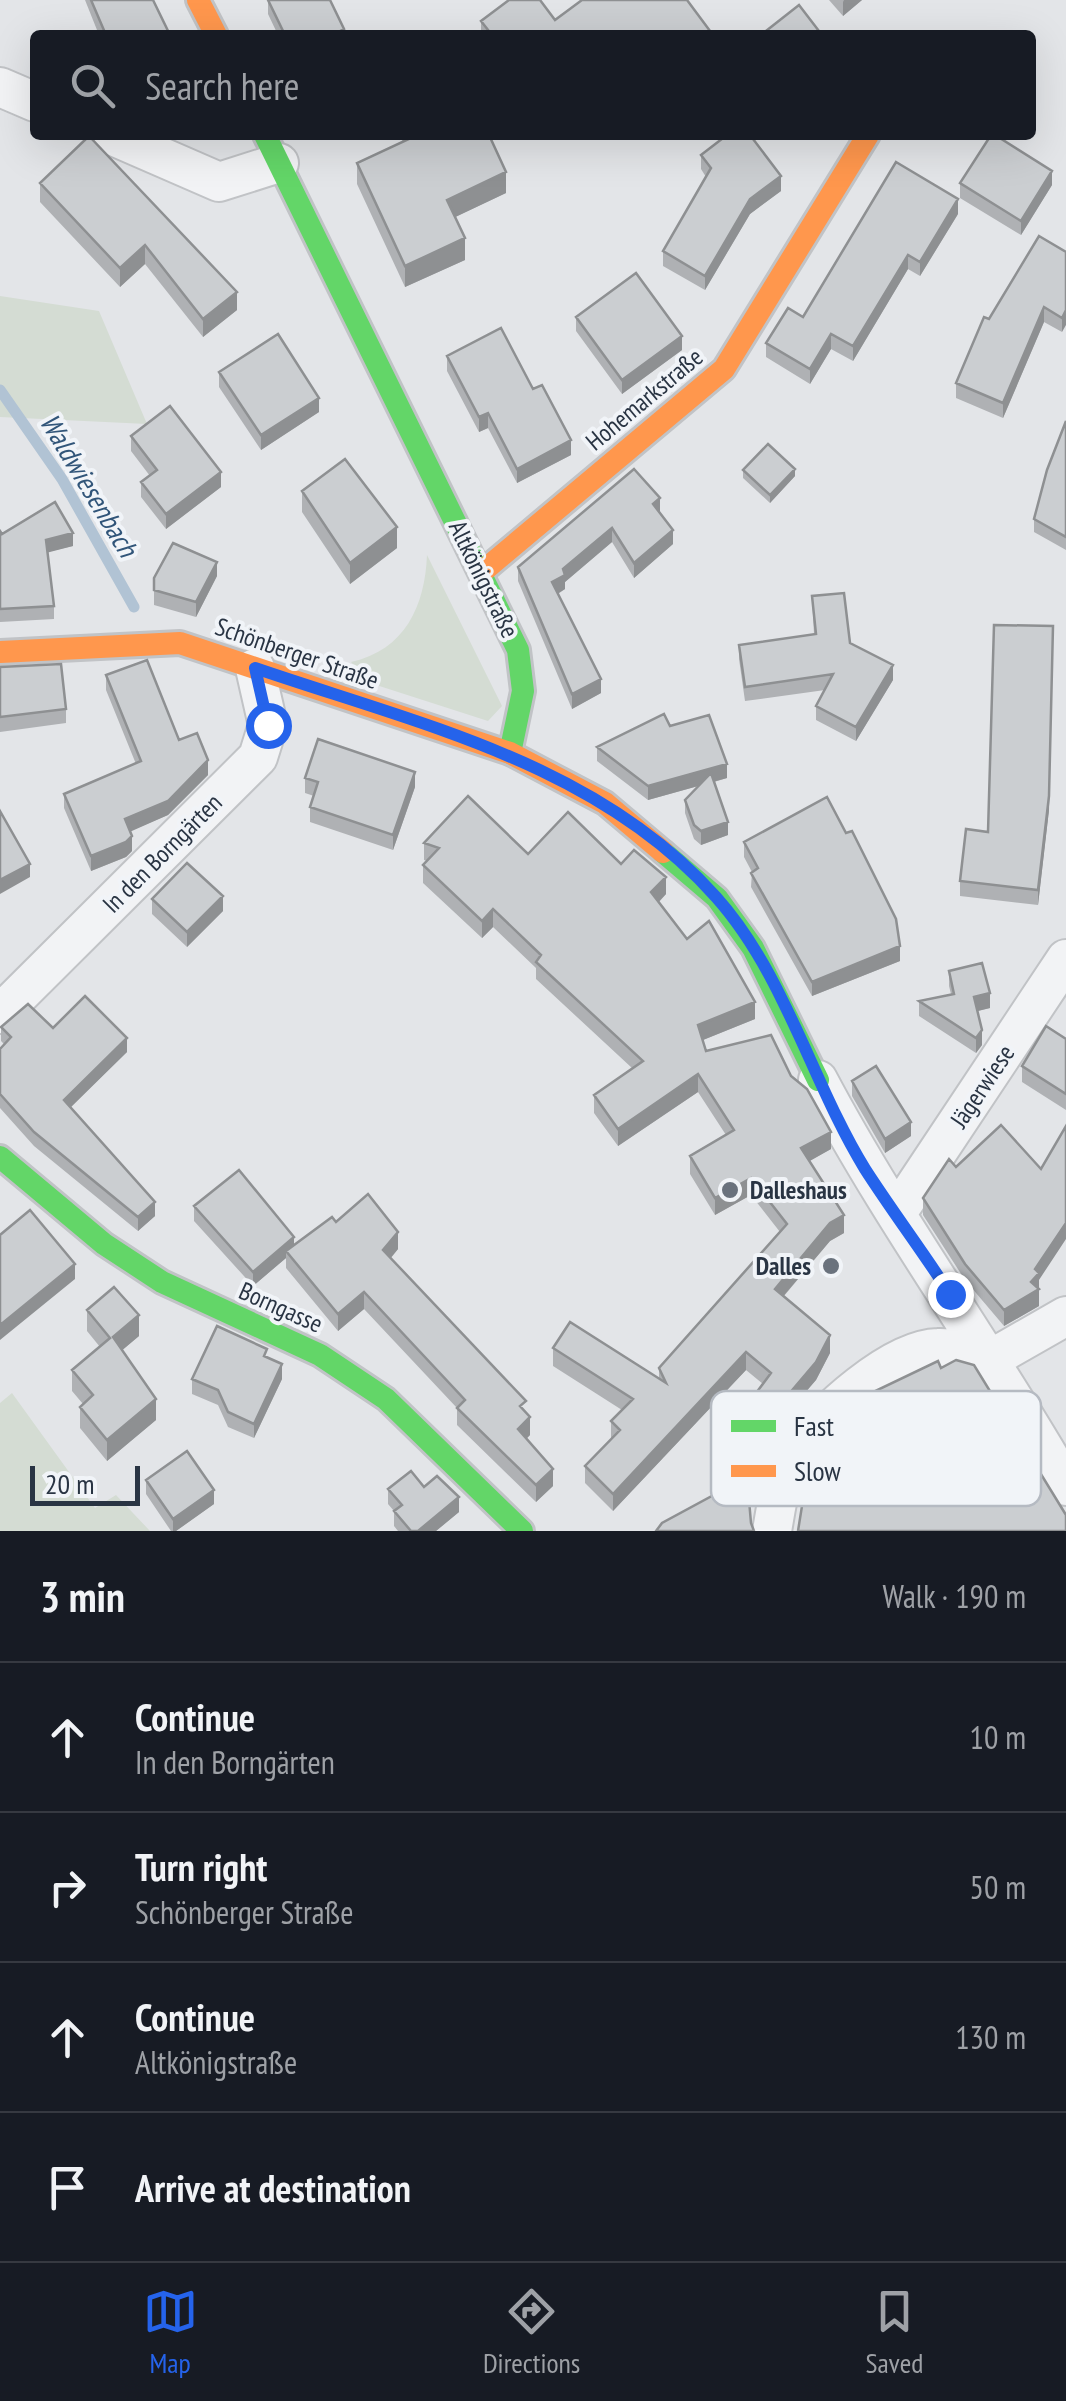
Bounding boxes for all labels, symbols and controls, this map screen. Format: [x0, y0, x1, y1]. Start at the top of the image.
search box [30, 30, 1036, 140]
icon: search [65, 58, 120, 113]
text: Search here [145, 61, 299, 110]
street label: Hohemarkstraße [579, 341, 709, 457]
water label: Waldwiesenbach [32, 406, 148, 565]
street label: Altkönigstraße [442, 515, 526, 643]
street label: Schönberger Straße [211, 610, 383, 696]
route start [246, 703, 292, 749]
street label: In den Borngärten [95, 786, 229, 920]
street label: Jägerwiese [942, 1038, 1021, 1134]
place label: Dalleshaus [750, 1174, 847, 1206]
marker: Dalleshaus [719, 1179, 741, 1201]
place label: Dalles [756, 1250, 811, 1282]
marker: Dalles [820, 1255, 842, 1277]
route end [928, 1272, 974, 1318]
street label: Borngasse [234, 1274, 328, 1340]
legend [711, 1391, 1041, 1506]
text: Fast [794, 1407, 834, 1444]
text: Slow [794, 1452, 841, 1489]
scale bar [30, 1461, 140, 1506]
text: 20 m [45, 1465, 94, 1502]
text: 3 min [40, 1569, 125, 1624]
text: Walk · 190 m [882, 1575, 1026, 1617]
text: Continue [135, 1692, 255, 1741]
icon: ahead [40, 1710, 95, 1765]
text: 10 m [970, 1716, 1026, 1758]
text: In den Borngärten [135, 1741, 335, 1783]
text: Turn right [135, 1842, 267, 1891]
icon: right [40, 1860, 95, 1915]
text: 50 m [970, 1866, 1026, 1908]
text: Schönberger Straße [135, 1891, 353, 1933]
text: Continue [135, 1992, 255, 2041]
icon: ahead [40, 2010, 95, 2065]
text: 130 m [955, 2016, 1026, 2058]
text: Altkönigstraße [135, 2041, 297, 2083]
icon: arrive [40, 2160, 95, 2215]
text: Arrive at destination [135, 2163, 411, 2212]
tab: Map [143, 2284, 198, 2381]
tab: Directions [483, 2284, 580, 2381]
tab: Saved [866, 2284, 923, 2381]

